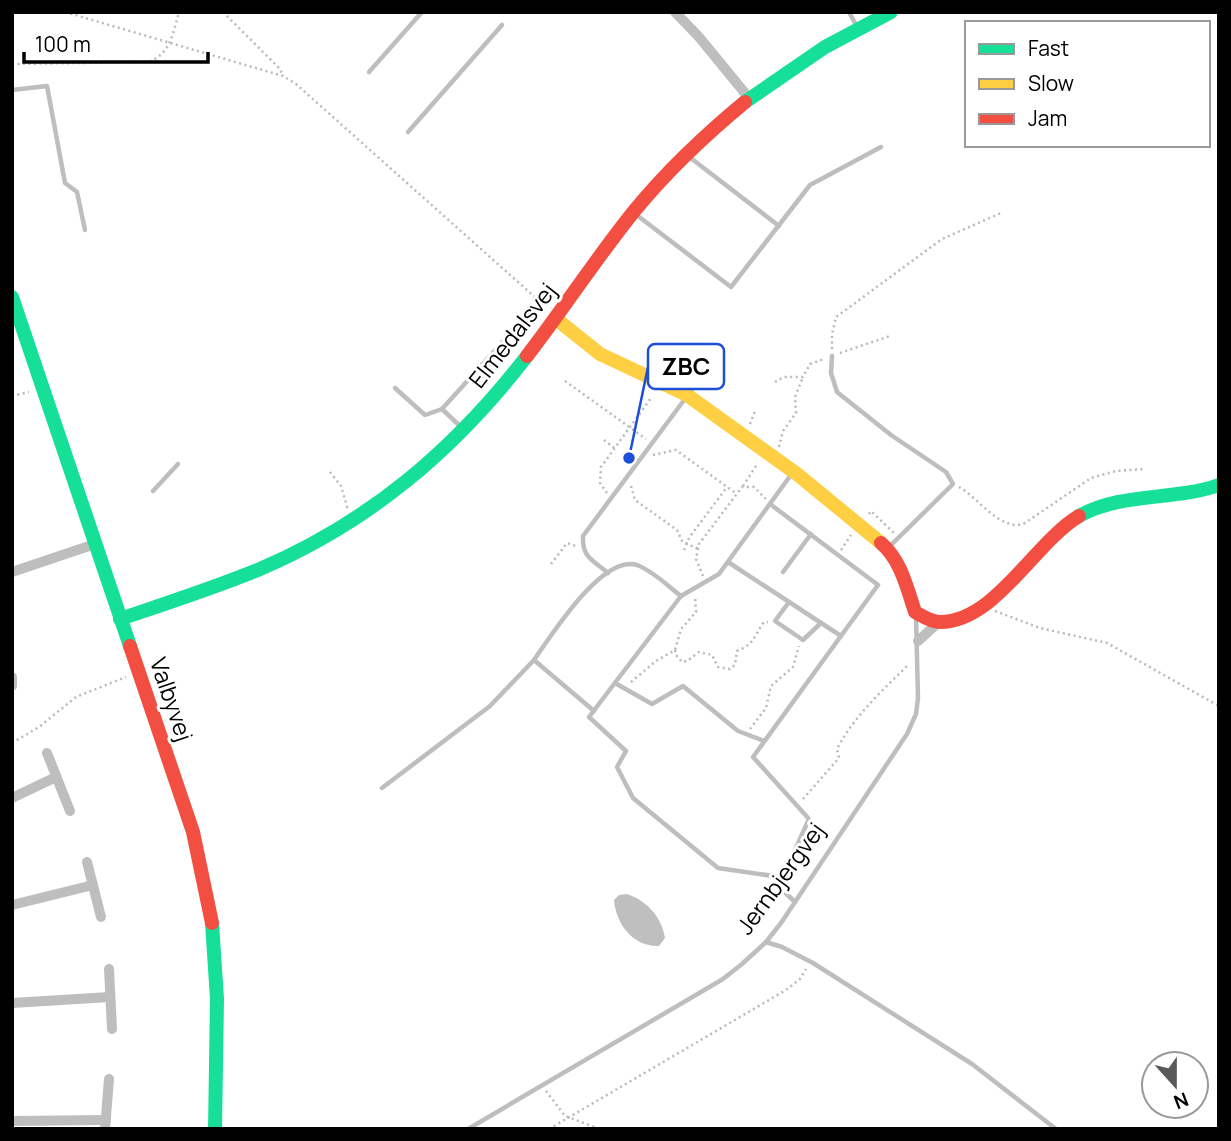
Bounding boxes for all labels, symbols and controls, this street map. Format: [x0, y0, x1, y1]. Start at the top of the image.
scale bar [24, 21, 208, 65]
legend [965, 21, 1210, 147]
text: 100 m [35, 30, 91, 58]
text: Fast [1028, 34, 1069, 62]
text: Slow [1028, 69, 1074, 97]
text: Jam [1028, 104, 1067, 132]
street label: Elmedalsvej [461, 276, 563, 394]
callout: ZBC [648, 344, 724, 389]
text: ZBC [662, 349, 710, 382]
street label: Valbyvej [143, 653, 201, 745]
street label: Jernbjergvej [729, 816, 831, 940]
north arrow [1140, 1050, 1210, 1120]
text: N [1170, 1086, 1192, 1115]

